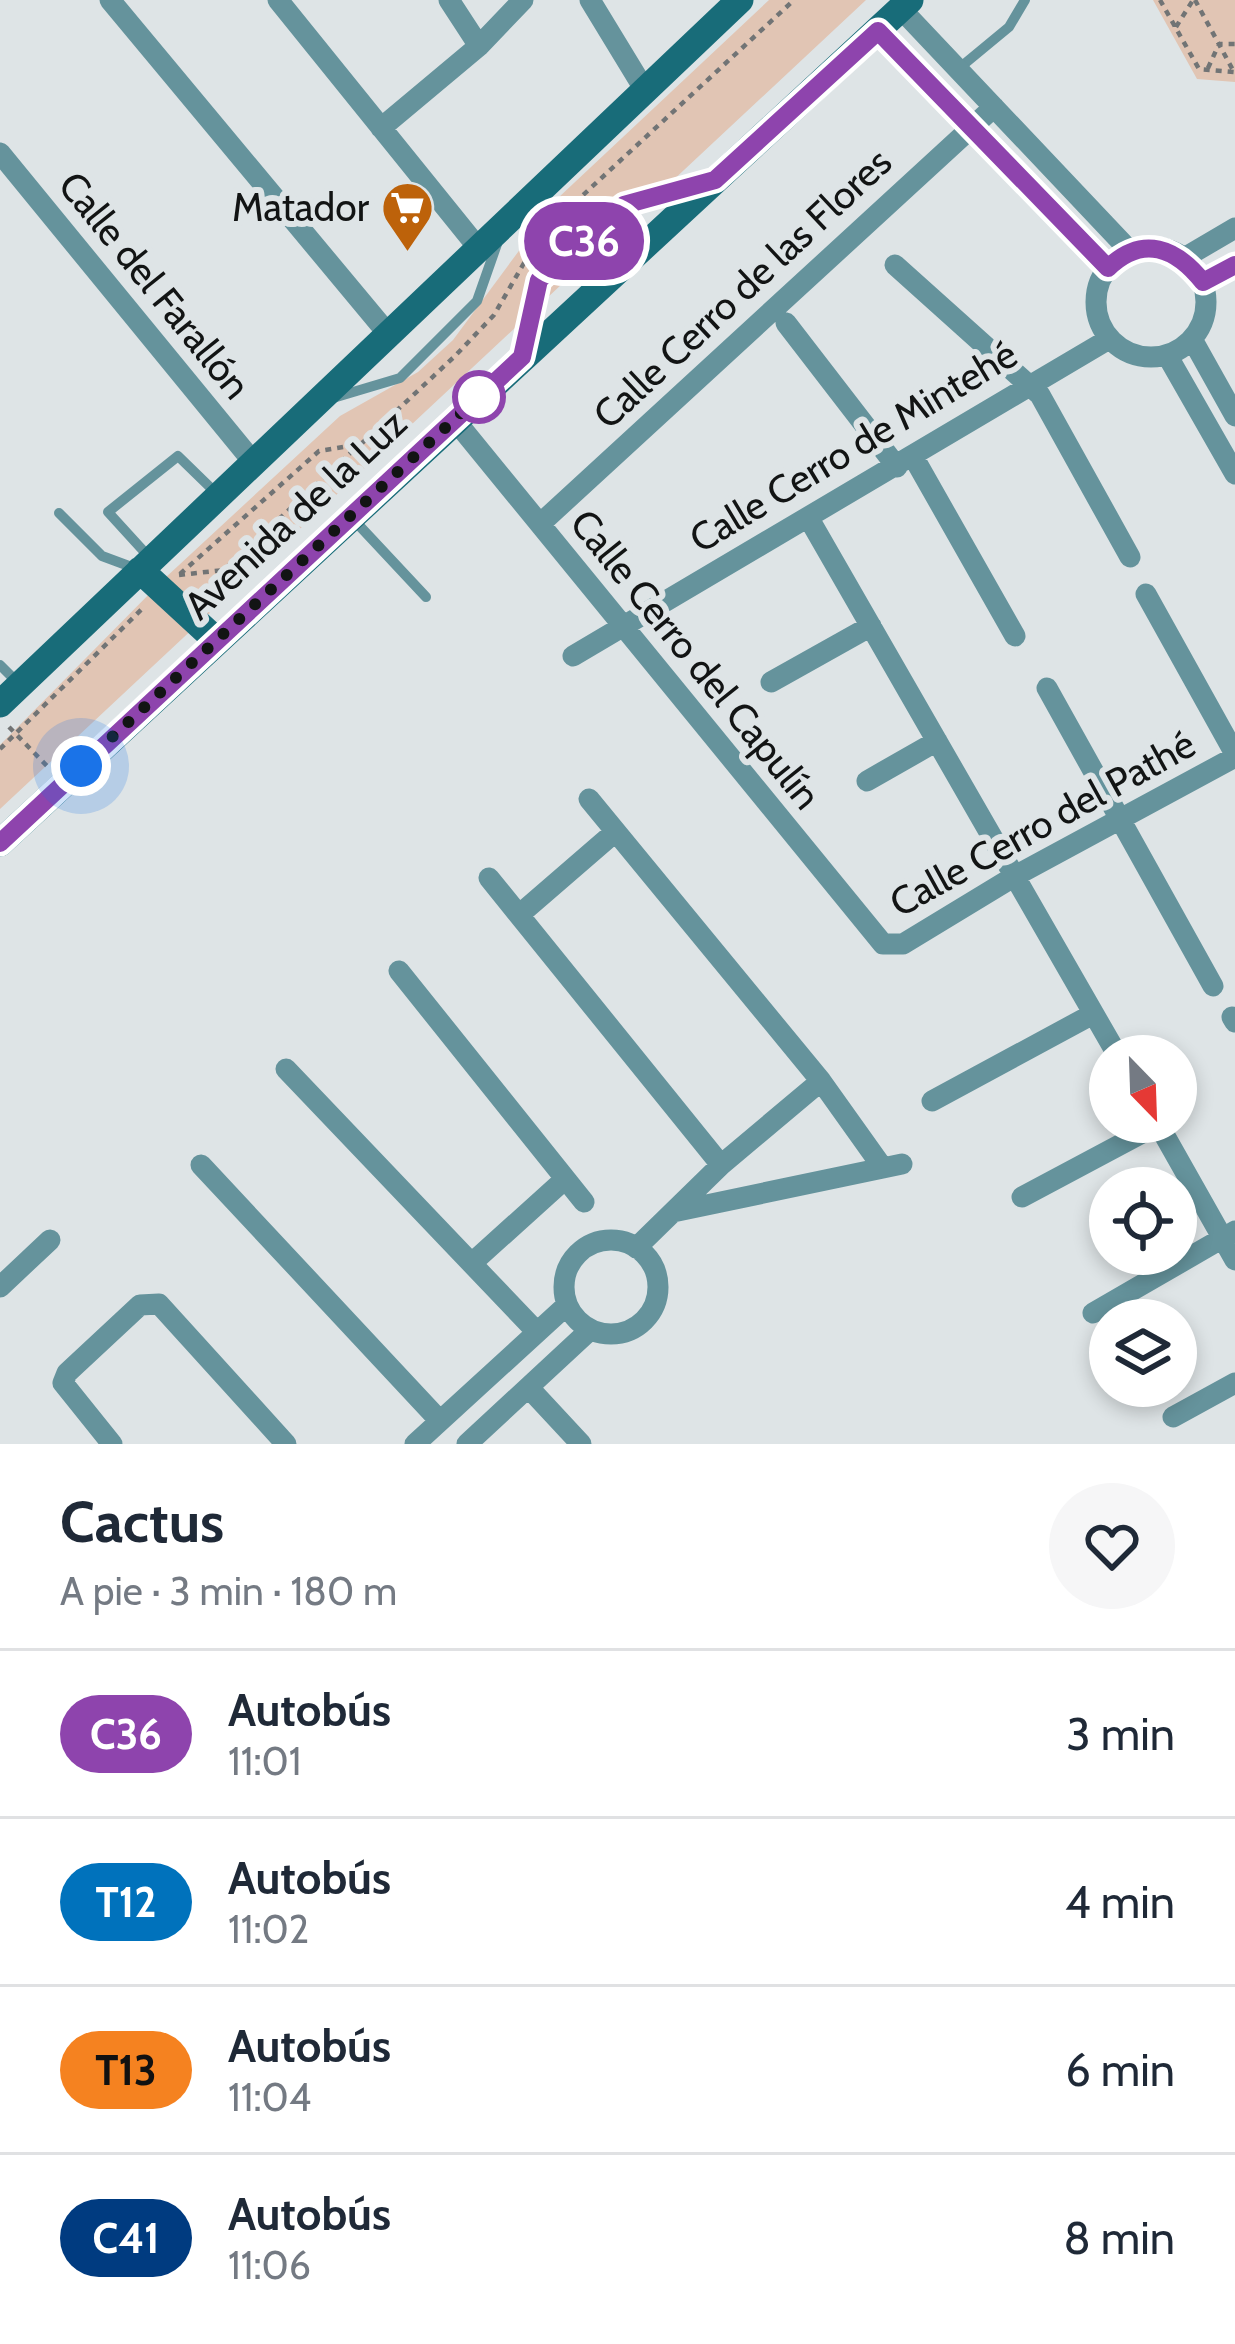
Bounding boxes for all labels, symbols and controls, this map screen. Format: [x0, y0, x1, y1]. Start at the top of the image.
street label: Calle Cerro de las Flores [583, 138, 901, 438]
street label: Calle del Farallón [49, 162, 261, 408]
supermarket icon: Matador [380, 179, 436, 253]
place label: Matador [232, 183, 370, 231]
line badge: C36 [515, 202, 653, 280]
text: C36 [548, 215, 620, 267]
street label: Calle Cerro de Mintehé [681, 329, 1025, 563]
unlabelled marker [454, 372, 504, 422]
street label: Avenida de la Luz [174, 399, 416, 629]
street label: Calle Cerro del Capulín [561, 500, 831, 818]
street label: Calle Cerro del Pathé [881, 719, 1203, 927]
your location [51, 736, 111, 796]
north arrow [1089, 1035, 1197, 1143]
map controls [1089, 1035, 1197, 1407]
button: locate [1089, 1167, 1197, 1275]
button: layers [1089, 1299, 1197, 1407]
button: heart [1049, 1483, 1175, 1609]
text: Cactus [60, 1487, 224, 1556]
text: A pie · 3 min · 180 m [60, 1567, 397, 1615]
text: Autobús [228, 1683, 391, 1737]
text: 3 min [1066, 1707, 1175, 1761]
text: C36 [90, 1708, 162, 1760]
text: 11:01 [228, 1737, 301, 1785]
text: Autobús [228, 1851, 391, 1905]
text: 4 min [1065, 1875, 1175, 1929]
text: T12 [96, 1876, 156, 1928]
text: 11:02 [228, 1905, 309, 1953]
text: Autobús [228, 2019, 391, 2073]
text: 6 min [1065, 2043, 1175, 2097]
text: T13 [95, 2044, 157, 2096]
text: 11:04 [228, 2073, 311, 2121]
text: Autobús [228, 2187, 391, 2241]
text: 8 min [1063, 2211, 1175, 2265]
text: C41 [93, 2212, 159, 2264]
text: 11:06 [228, 2241, 311, 2289]

